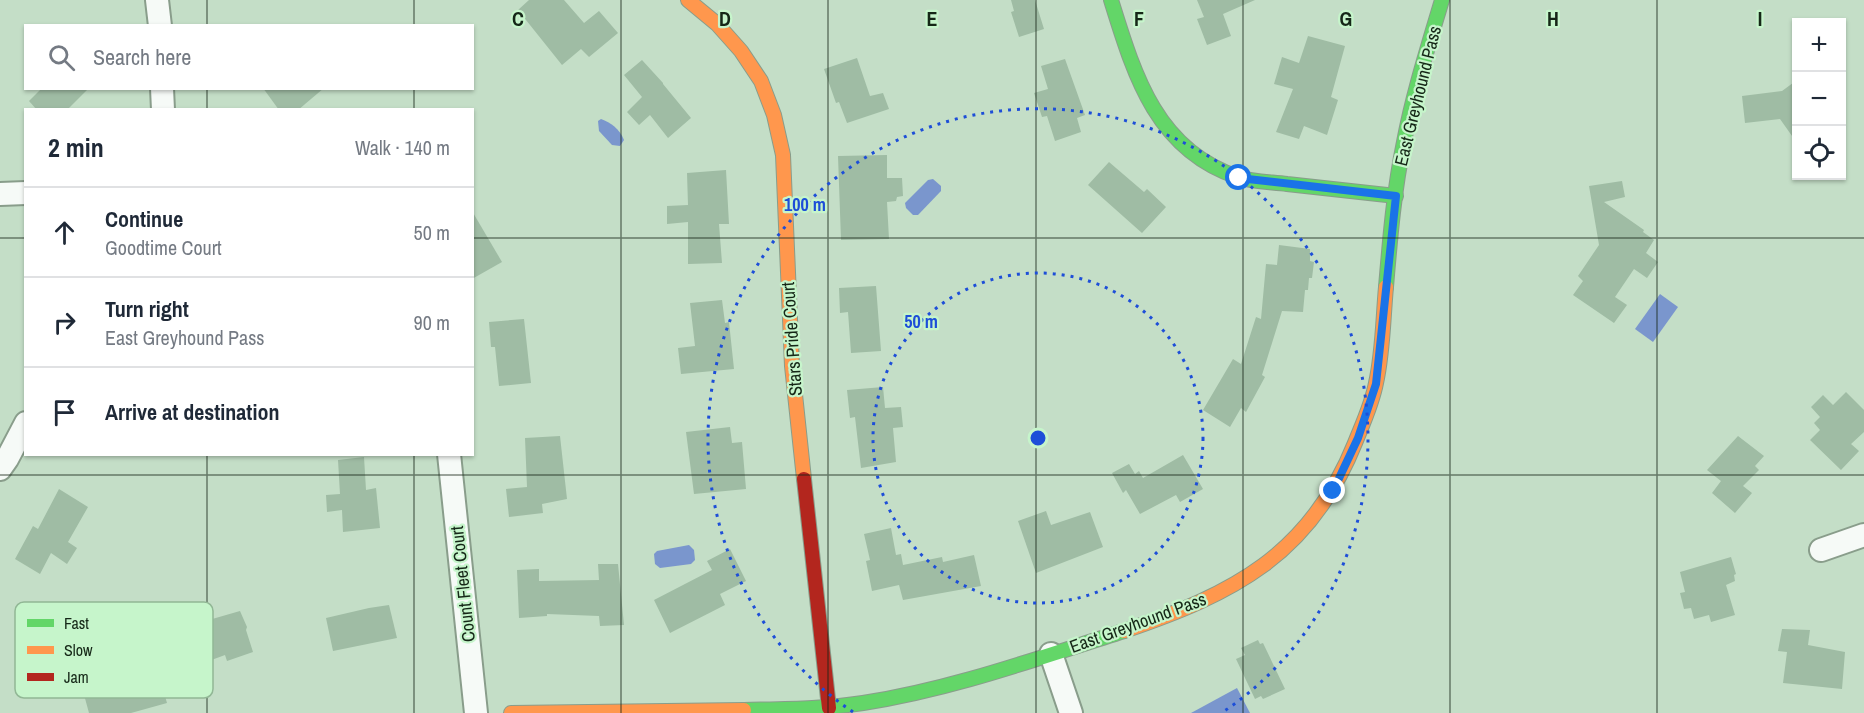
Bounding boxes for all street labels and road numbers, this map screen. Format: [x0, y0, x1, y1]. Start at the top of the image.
street label: East Greyhound Pass [1388, 23, 1447, 169]
street label: Stars Pride Court [775, 281, 808, 397]
street label: Count Fleet Court [444, 525, 481, 643]
street label: East Greyhound Pass [1066, 586, 1210, 659]

